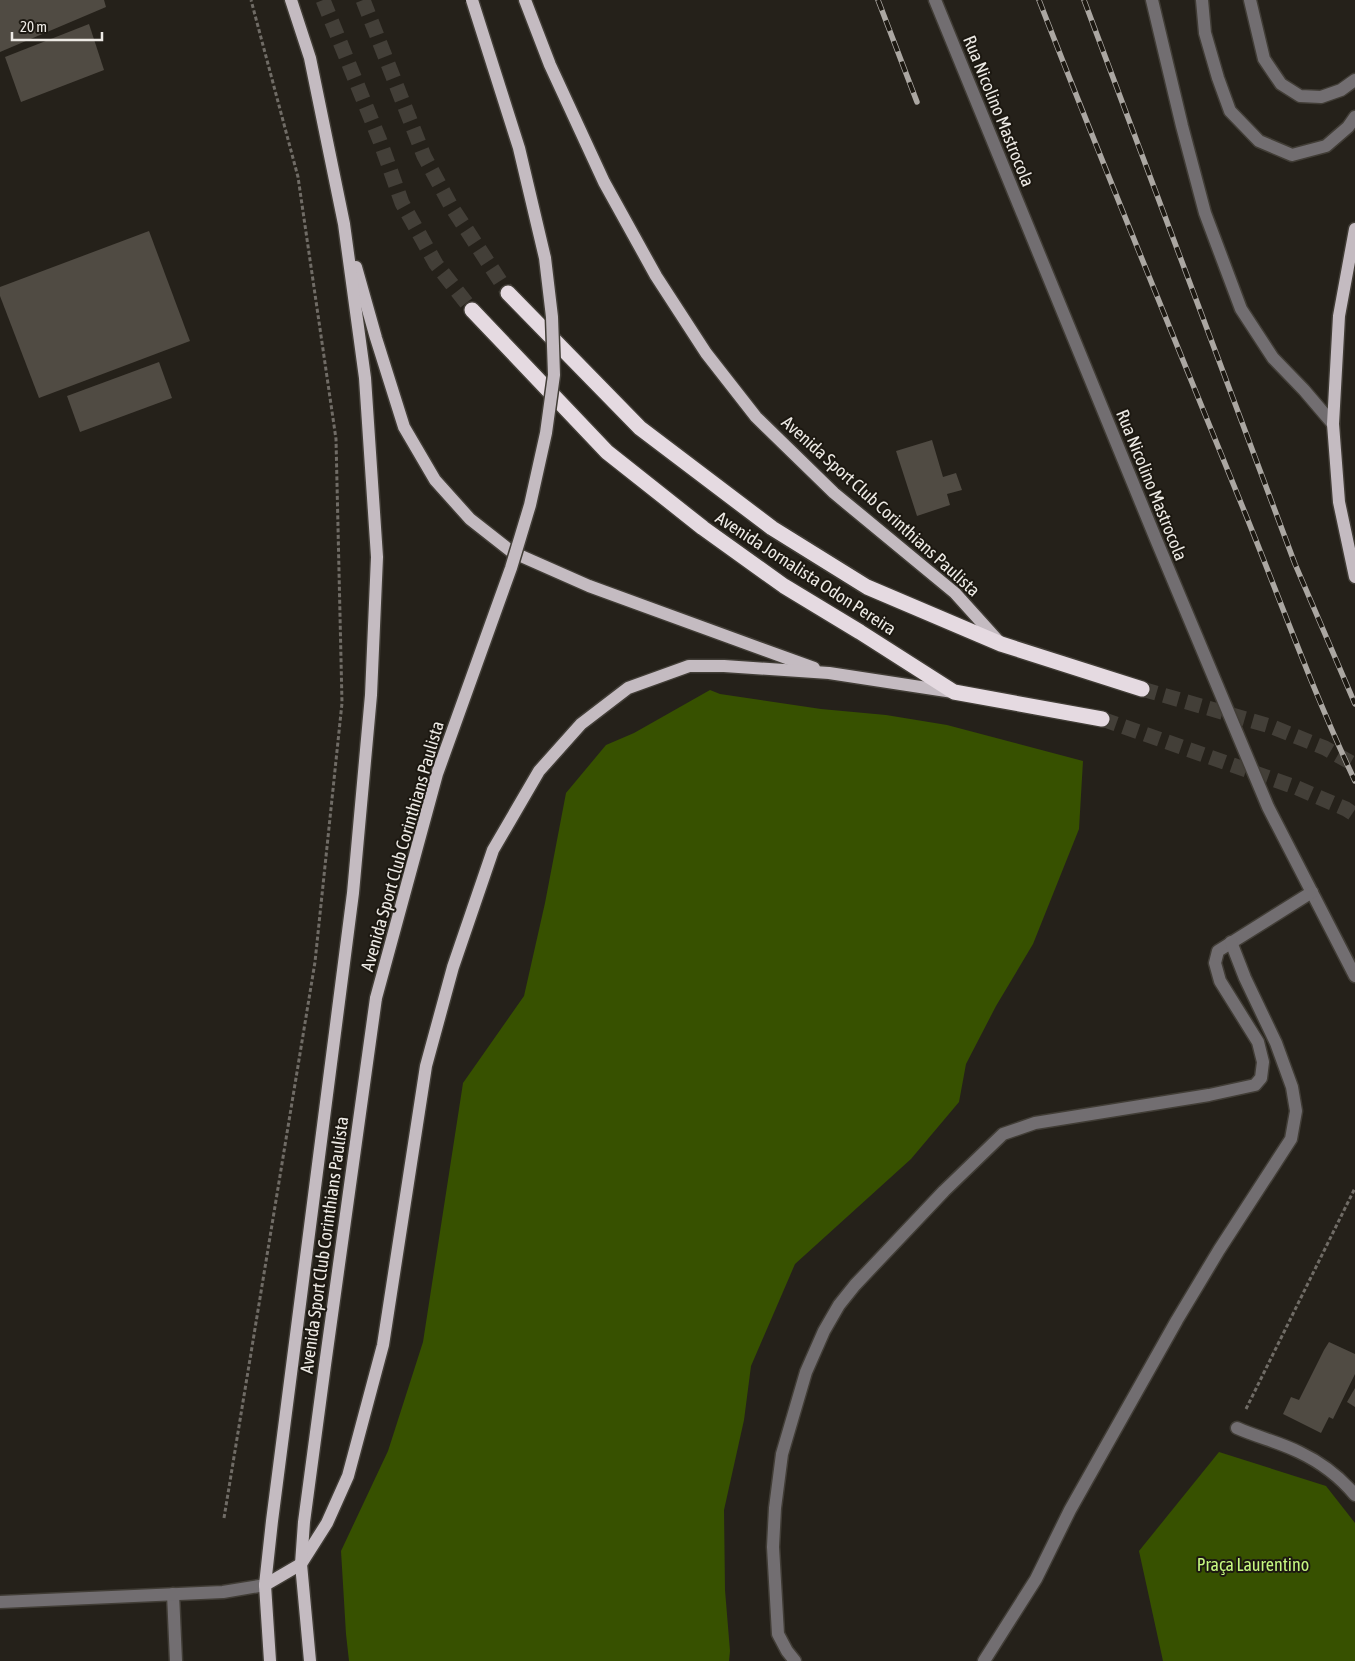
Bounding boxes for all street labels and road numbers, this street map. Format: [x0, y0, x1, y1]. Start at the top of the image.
street label: Rua Nicolino Mastrocola [959, 32, 1039, 190]
street label: Rua Nicolino Mastrocola [1112, 406, 1192, 564]
street label: Avenida Sport Club Corinthians Paulista [778, 411, 984, 601]
street label: Avenida Jornalista Odon Pereira [712, 507, 900, 639]
street label: Avenida Sport Club Corinthians Paulista [356, 718, 448, 974]
street label: Avenida Sport Club Corinthians Paulista [296, 1115, 352, 1375]

